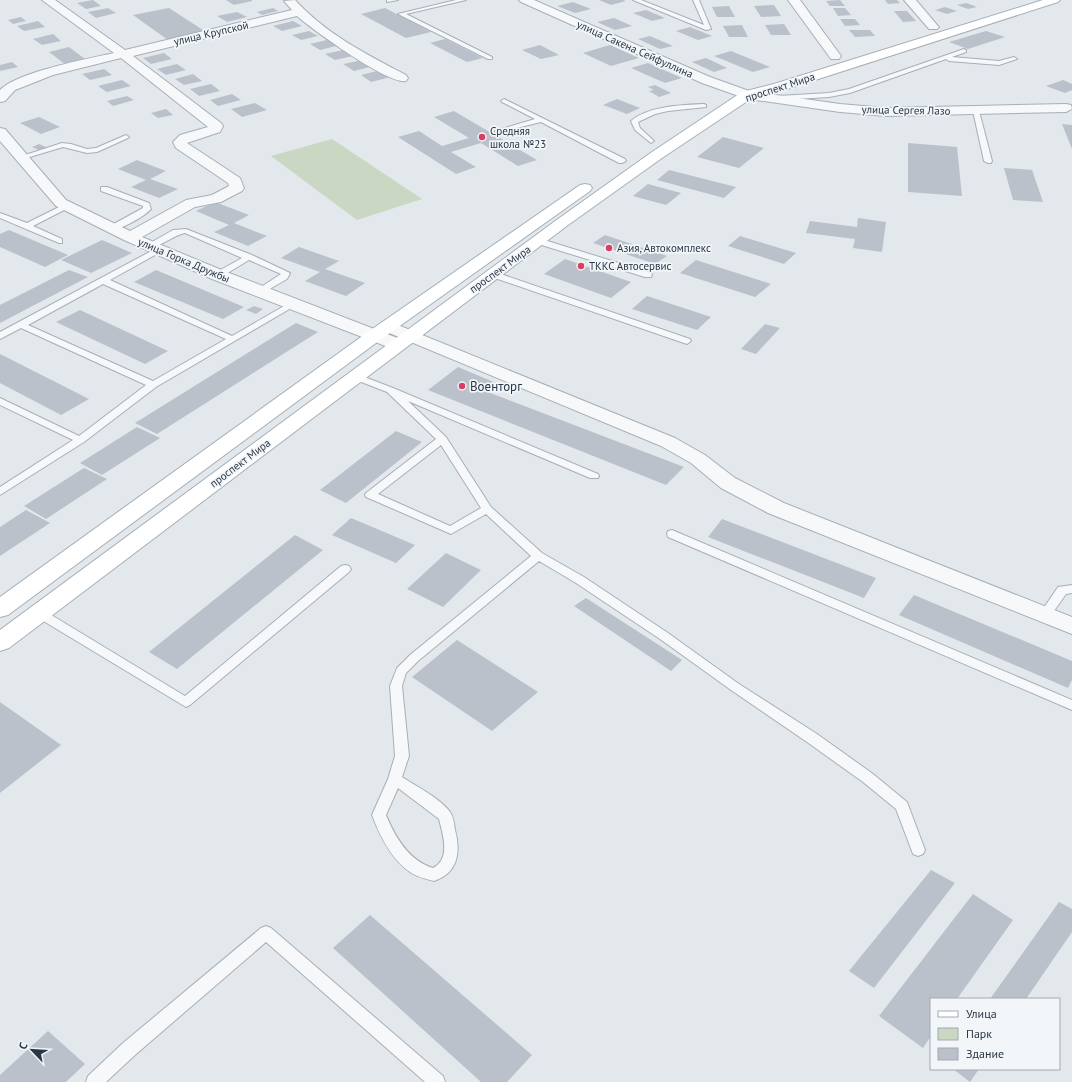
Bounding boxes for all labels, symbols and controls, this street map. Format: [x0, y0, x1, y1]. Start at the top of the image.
street label: улица Сакена Сейфуллина [575, 17, 695, 81]
street label: улица Крупской [172, 18, 250, 48]
street label: проспект Мира [743, 69, 817, 105]
street label: улица Сергея Лазо [861, 102, 951, 118]
place label: Средняя школа №23 [490, 124, 546, 151]
marker: Средняя школа №23 [477, 132, 487, 142]
street label: улица Горка Дружбы [136, 234, 232, 286]
place label: Азия, Автокомплекс [617, 241, 711, 255]
street label: проспект Мира [467, 242, 533, 296]
marker: Азия, Автокомплекс [604, 243, 614, 253]
place label: ТККС Автосервис [589, 259, 671, 273]
marker: ТККС Автосервис [576, 261, 586, 271]
place label: Военторг [470, 378, 522, 395]
marker: Военторг [457, 381, 467, 391]
street label: проспект Мира [207, 436, 273, 490]
legend [930, 998, 1060, 1070]
text: Улица [966, 1006, 997, 1021]
text: Парк [966, 1026, 992, 1041]
north arrow [12, 1030, 52, 1070]
text: С [15, 1040, 31, 1052]
text: Здание [966, 1046, 1004, 1061]

